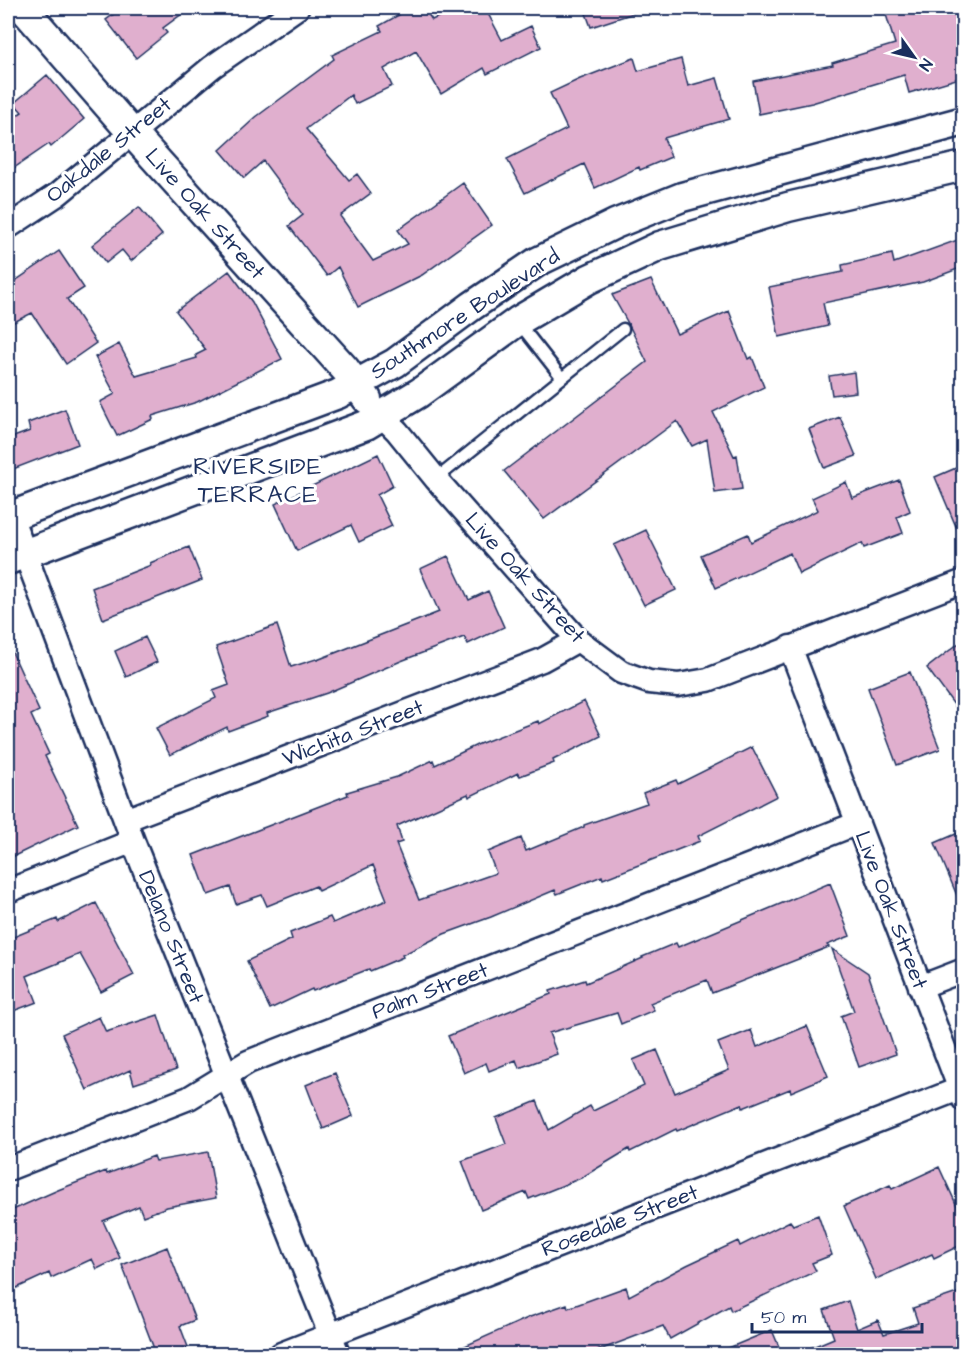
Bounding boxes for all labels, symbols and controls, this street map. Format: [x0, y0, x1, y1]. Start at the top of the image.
north arrow [884, 27, 944, 87]
text: N [914, 55, 938, 75]
street label: Oakdale Street [39, 89, 179, 210]
street label: Live Oak Street [138, 142, 272, 286]
street label: Southmore Boulevard [364, 241, 566, 387]
district label: RIVERSIDE TERRACE [193, 450, 323, 512]
street label: Live Oak Street [458, 506, 592, 650]
street label: Wichita Street [278, 692, 428, 774]
street label: Live Oak Street [847, 827, 935, 994]
street label: Delano Street [130, 866, 212, 1008]
street label: Palm Street [367, 955, 493, 1027]
street label: Rosedale Street [537, 1177, 703, 1265]
scale bar [752, 1296, 922, 1334]
text: 50 m [761, 1305, 806, 1330]

